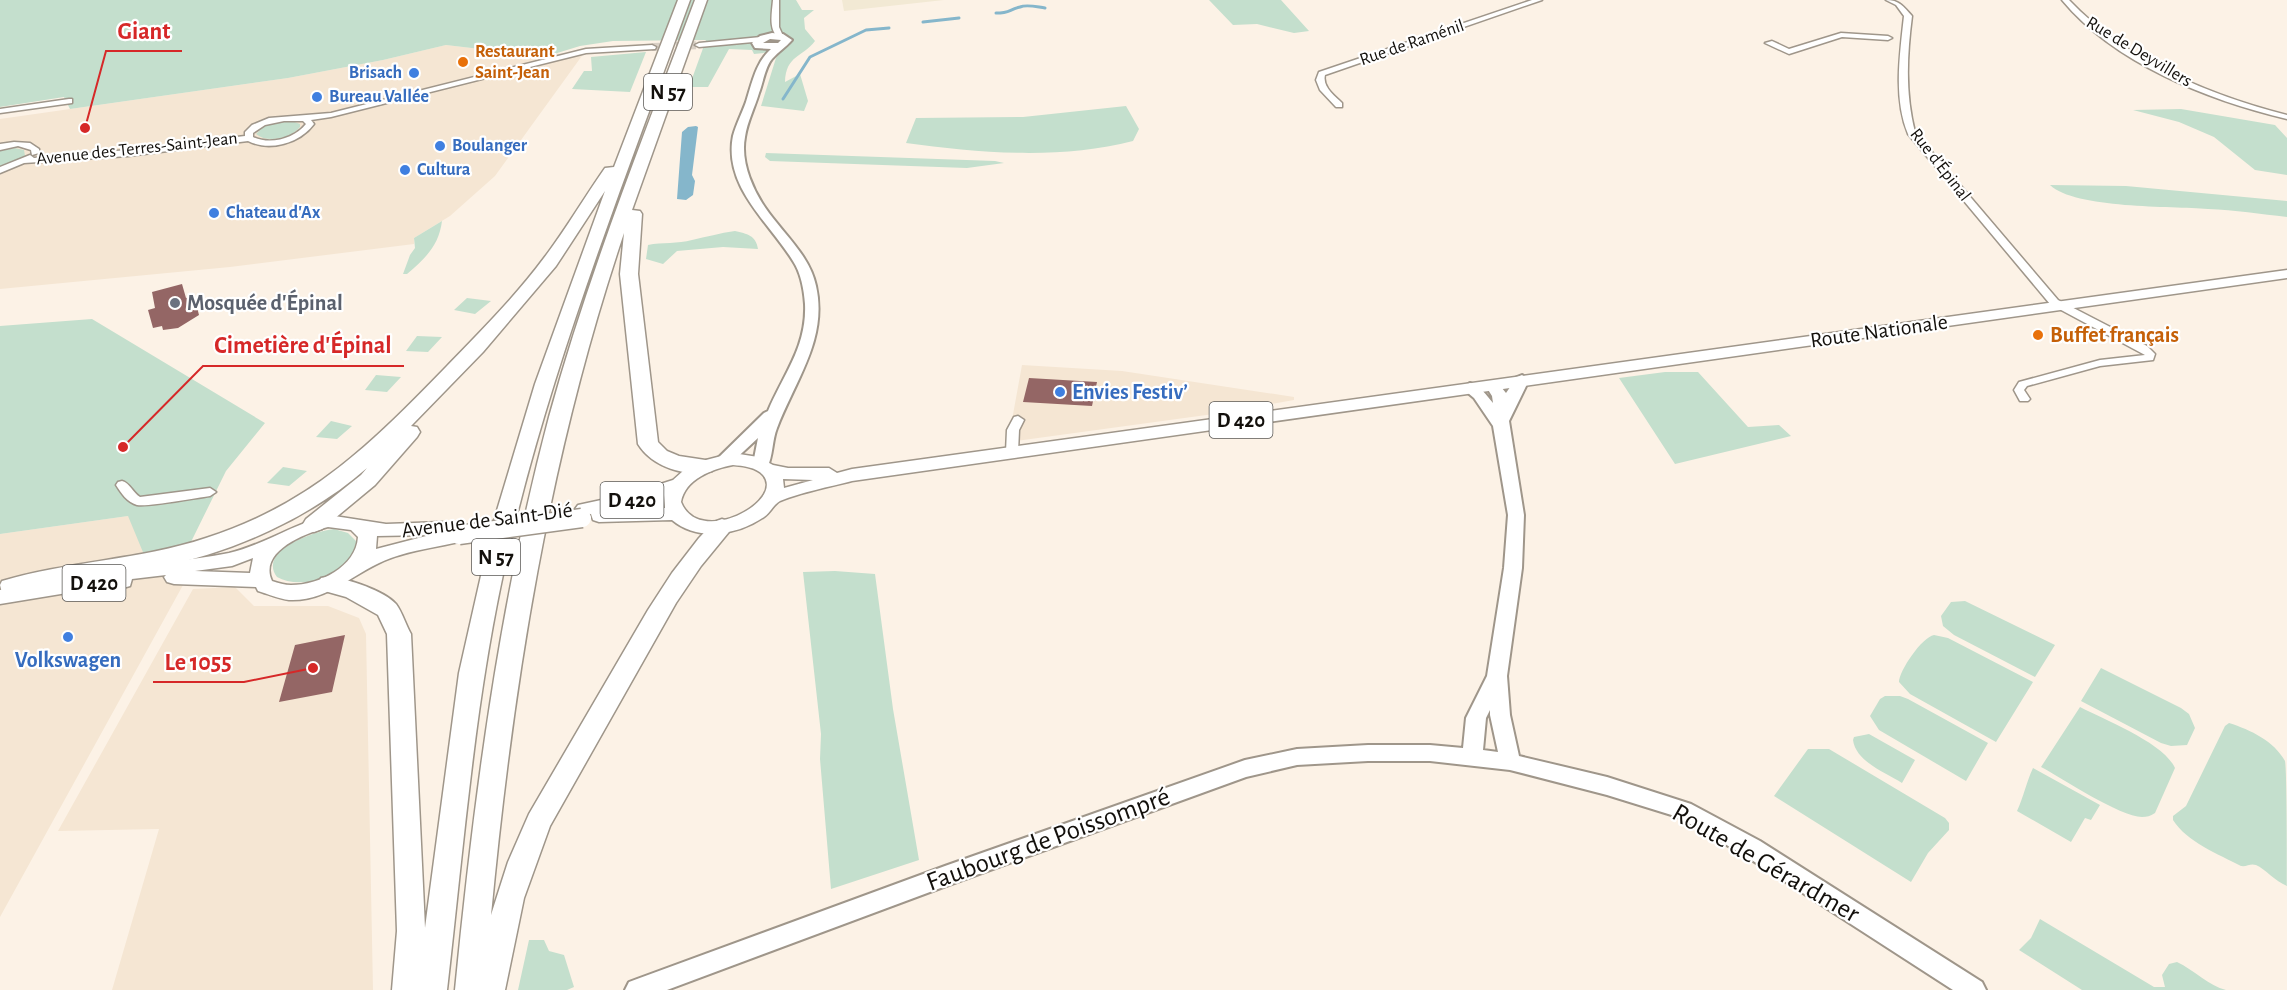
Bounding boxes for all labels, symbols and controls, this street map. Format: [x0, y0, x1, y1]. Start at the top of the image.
callout: Giant [106, 9, 182, 51]
street label: Rue de Deyvillers [2083, 13, 2195, 91]
street label: Rue de Raménil [1357, 17, 1467, 69]
text: Giant [118, 20, 170, 44]
place label: Restaurant Saint-Jean [475, 43, 555, 82]
marker: Restaurant Saint-Jean [456, 55, 470, 69]
place label: Brisach [349, 64, 402, 82]
marker: Brisach [407, 66, 421, 80]
road number: N 57 [644, 74, 692, 110]
place label: Bureau Vallée [329, 88, 429, 106]
marker: Bureau Vallée [310, 90, 324, 104]
street label: Rue d’Épinal [1906, 123, 1976, 205]
street label: Avenue des Terres-Saint-Jean [35, 129, 239, 169]
place label: Boulanger [452, 137, 528, 155]
marker: Boulanger [433, 139, 447, 153]
place label: Cultura [417, 161, 471, 179]
marker: Cultura [398, 163, 412, 177]
place label: Chateau d'Ax [226, 204, 321, 222]
marker: Chateau d'Ax [207, 206, 221, 220]
place label: Mosquée d'Épinal [187, 289, 343, 314]
marker: Mosquée d'Épinal [168, 296, 182, 310]
street label: Route Nationale [1809, 310, 1949, 352]
callout: Cimetière d'Épinal [203, 324, 404, 366]
place label: Buffet français [2050, 324, 2179, 346]
marker: Buffet français [2031, 328, 2045, 342]
text: Cimetière d'Épinal [214, 330, 392, 358]
place label: Envies Festiv’ [1072, 381, 1188, 403]
marker: Envies Festiv’ [1053, 385, 1067, 399]
road number: D 420 [1210, 402, 1272, 438]
road number: D 420 [600, 482, 664, 518]
street label: Avenue de Saint-Dié [400, 499, 574, 541]
road number: N 57 [472, 539, 520, 575]
road number: D 420 [62, 565, 125, 601]
marker: Volkswagen [61, 630, 75, 644]
callout: Le 1055 [153, 640, 244, 682]
place label: Volkswagen [15, 649, 121, 671]
text: Le 1055 [164, 651, 232, 675]
street label: Faubourg de Poissompré [923, 782, 1173, 896]
street label: Route de Gérardmer [1668, 798, 1864, 928]

